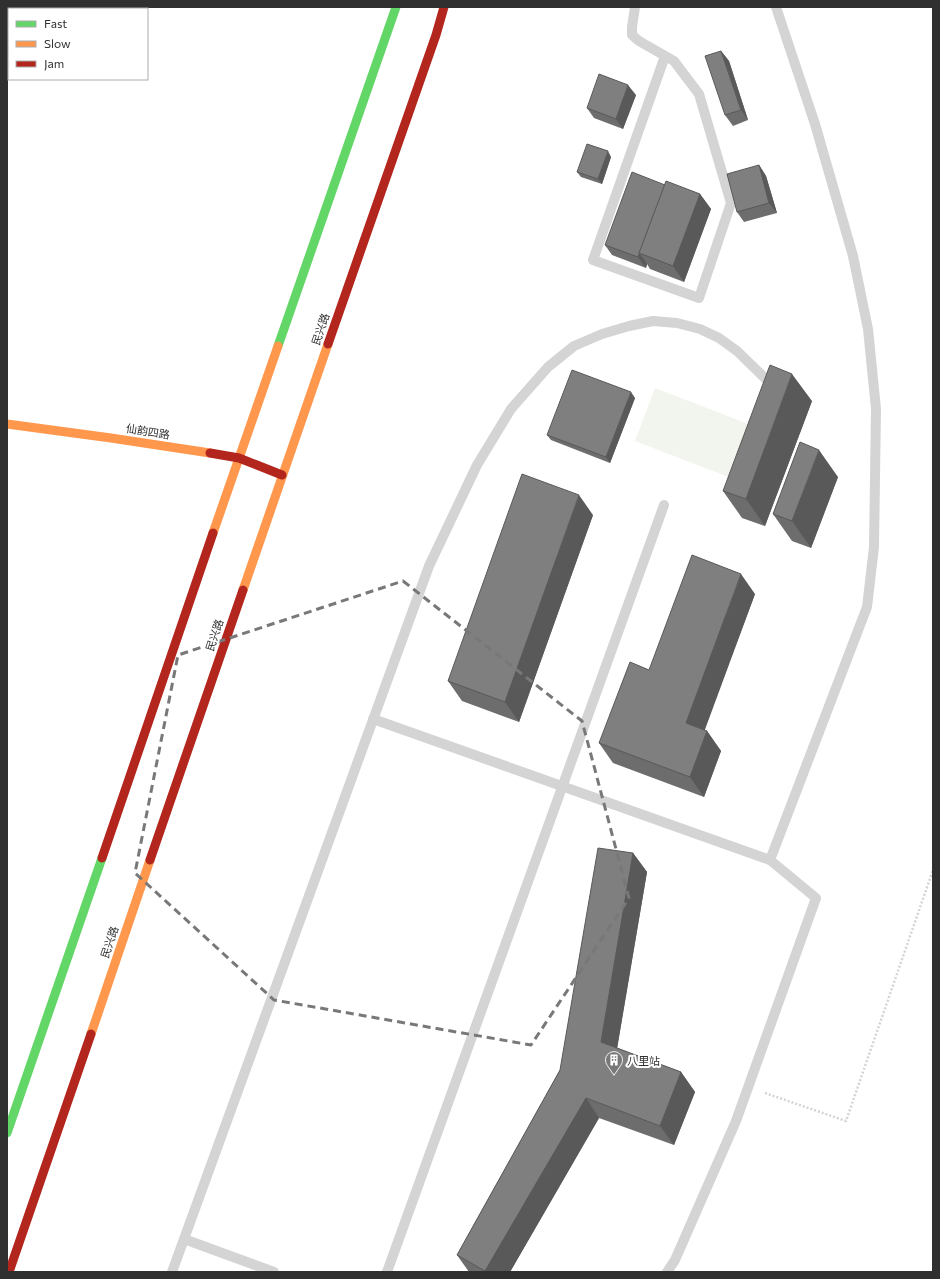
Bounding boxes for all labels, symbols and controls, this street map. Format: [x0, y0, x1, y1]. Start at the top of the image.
legend [8, 8, 148, 80]
text: Fast [44, 16, 67, 30]
text: Slow [44, 36, 71, 50]
text: Jam [44, 56, 64, 71]
street label: 民兴路 [308, 311, 332, 347]
street label: 仙韵四路 [125, 421, 171, 441]
street label: 民兴路 [202, 617, 226, 653]
street label: 民兴路 [97, 924, 121, 960]
building icon: 八里站 [604, 1050, 624, 1075]
place label: 八里站 [627, 1054, 660, 1067]

